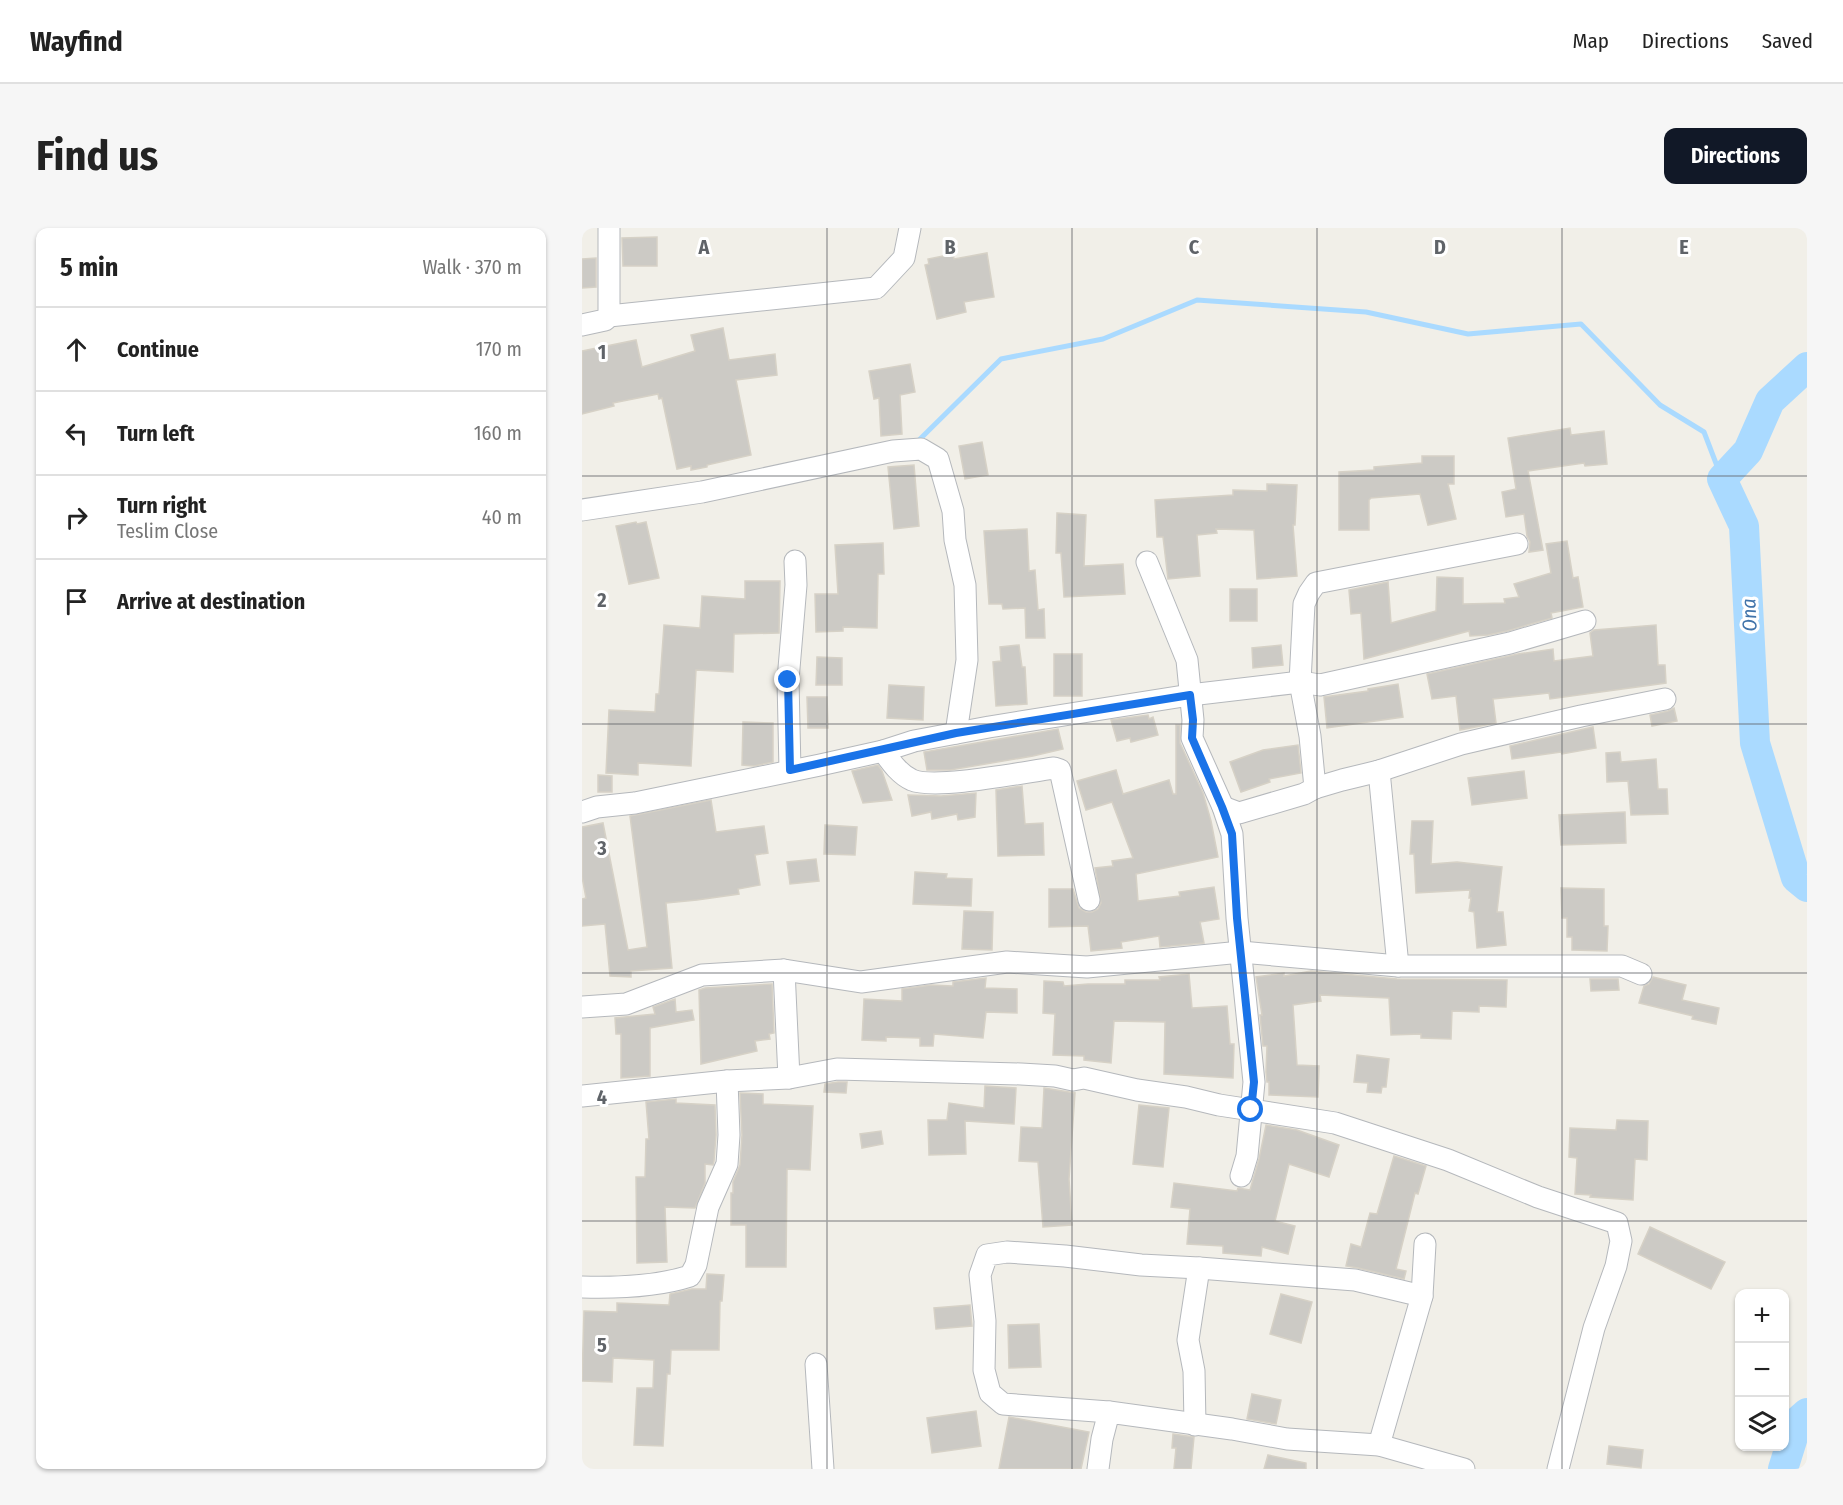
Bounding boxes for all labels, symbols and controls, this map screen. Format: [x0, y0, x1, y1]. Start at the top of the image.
text: Wayfind [30, 25, 123, 58]
text: Map [1572, 28, 1609, 54]
text: Directions [1642, 28, 1729, 54]
text: Saved [1762, 28, 1813, 54]
button: Directions [1664, 128, 1807, 184]
text: Find us [36, 131, 158, 181]
text: A [698, 235, 711, 259]
text: B [944, 235, 956, 259]
text: C [1189, 235, 1200, 259]
text: D [1434, 235, 1446, 259]
text: E [1679, 235, 1689, 259]
text: 5 min [60, 252, 118, 283]
text: Walk · 370 m [422, 255, 522, 279]
icon: ahead [60, 333, 93, 366]
text: Continue [117, 336, 199, 363]
text: 170 m [476, 337, 522, 361]
text: 1 [598, 340, 606, 364]
icon: left [60, 417, 93, 450]
text: Turn left [117, 420, 195, 447]
text: 160 m [474, 421, 522, 445]
text: Turn right [117, 492, 206, 519]
icon: right [60, 501, 93, 534]
text: 40 m [482, 505, 522, 529]
text: Teslim Close [117, 519, 218, 543]
icon: arrive [60, 585, 93, 618]
text: Arrive at destination [117, 588, 305, 615]
text: 2 [596, 588, 607, 612]
water label: Ona [1736, 598, 1762, 632]
route end [774, 666, 800, 692]
text: 3 [596, 836, 607, 860]
text: 4 [597, 1085, 607, 1109]
route start [1237, 1096, 1263, 1122]
map controls [1735, 1289, 1789, 1451]
button: + [1735, 1289, 1789, 1343]
text: 5 [597, 1333, 607, 1357]
button: − [1735, 1343, 1789, 1397]
button: layers [1735, 1397, 1789, 1451]

